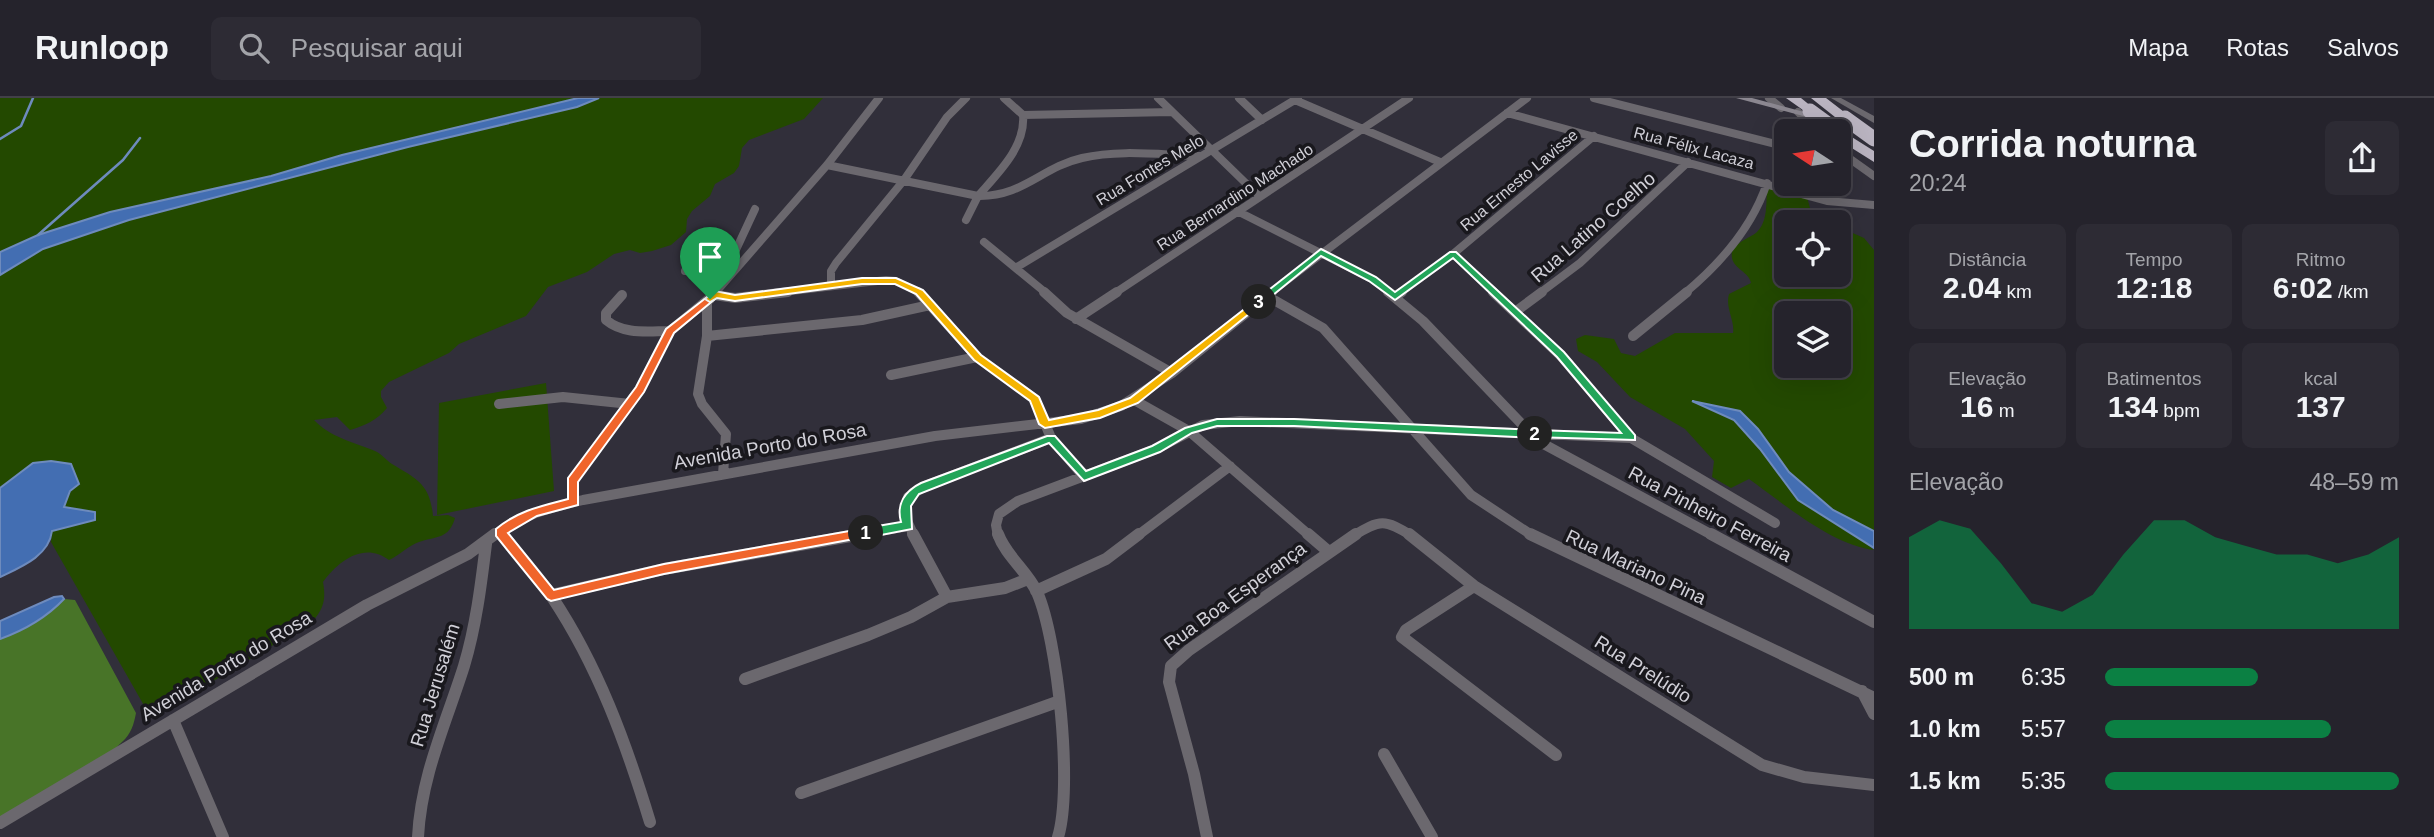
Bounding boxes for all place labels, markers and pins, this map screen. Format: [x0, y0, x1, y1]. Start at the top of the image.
pin [680, 227, 740, 299]
pin: 3 [1242, 284, 1276, 320]
pin: 2 [1518, 416, 1552, 452]
pin: 1 [848, 516, 884, 550]

